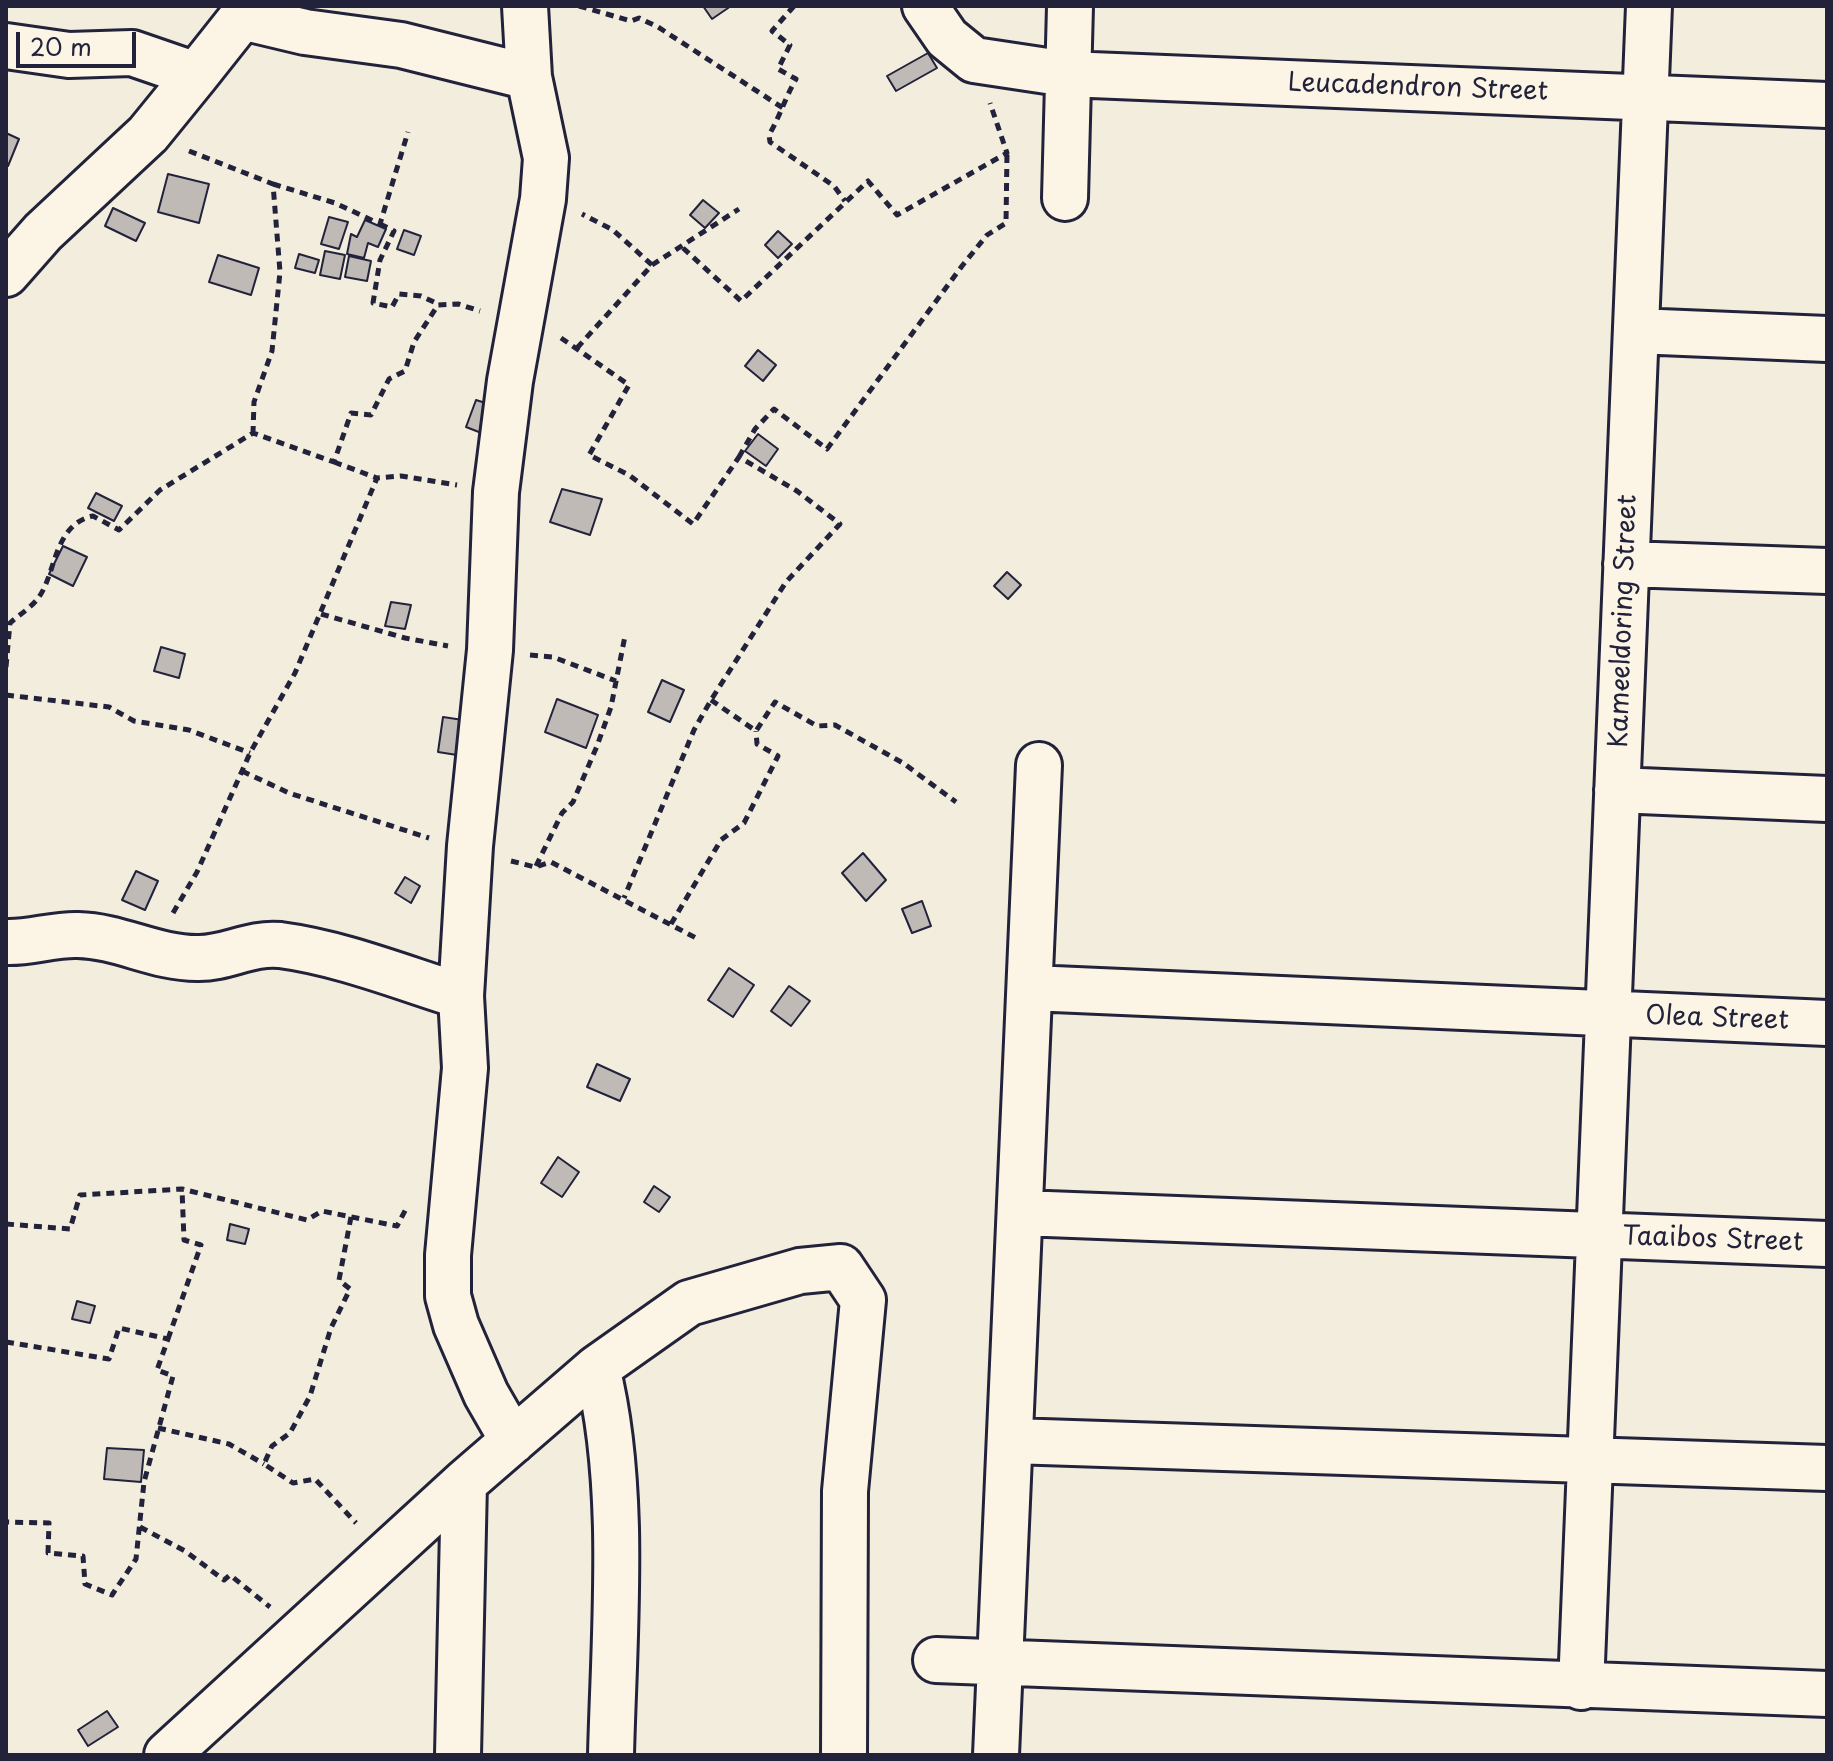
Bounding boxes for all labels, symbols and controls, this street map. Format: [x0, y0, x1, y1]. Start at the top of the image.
scale bar [20, 16, 140, 66]
text: 20 m [30, 28, 92, 64]
street label: Leucadendron Street [1287, 68, 1549, 108]
street label: Kameeldoring Street [1604, 494, 1644, 748]
street label: Olea Street [1645, 1001, 1789, 1037]
street label: Taaibos Street [1622, 1221, 1804, 1259]

